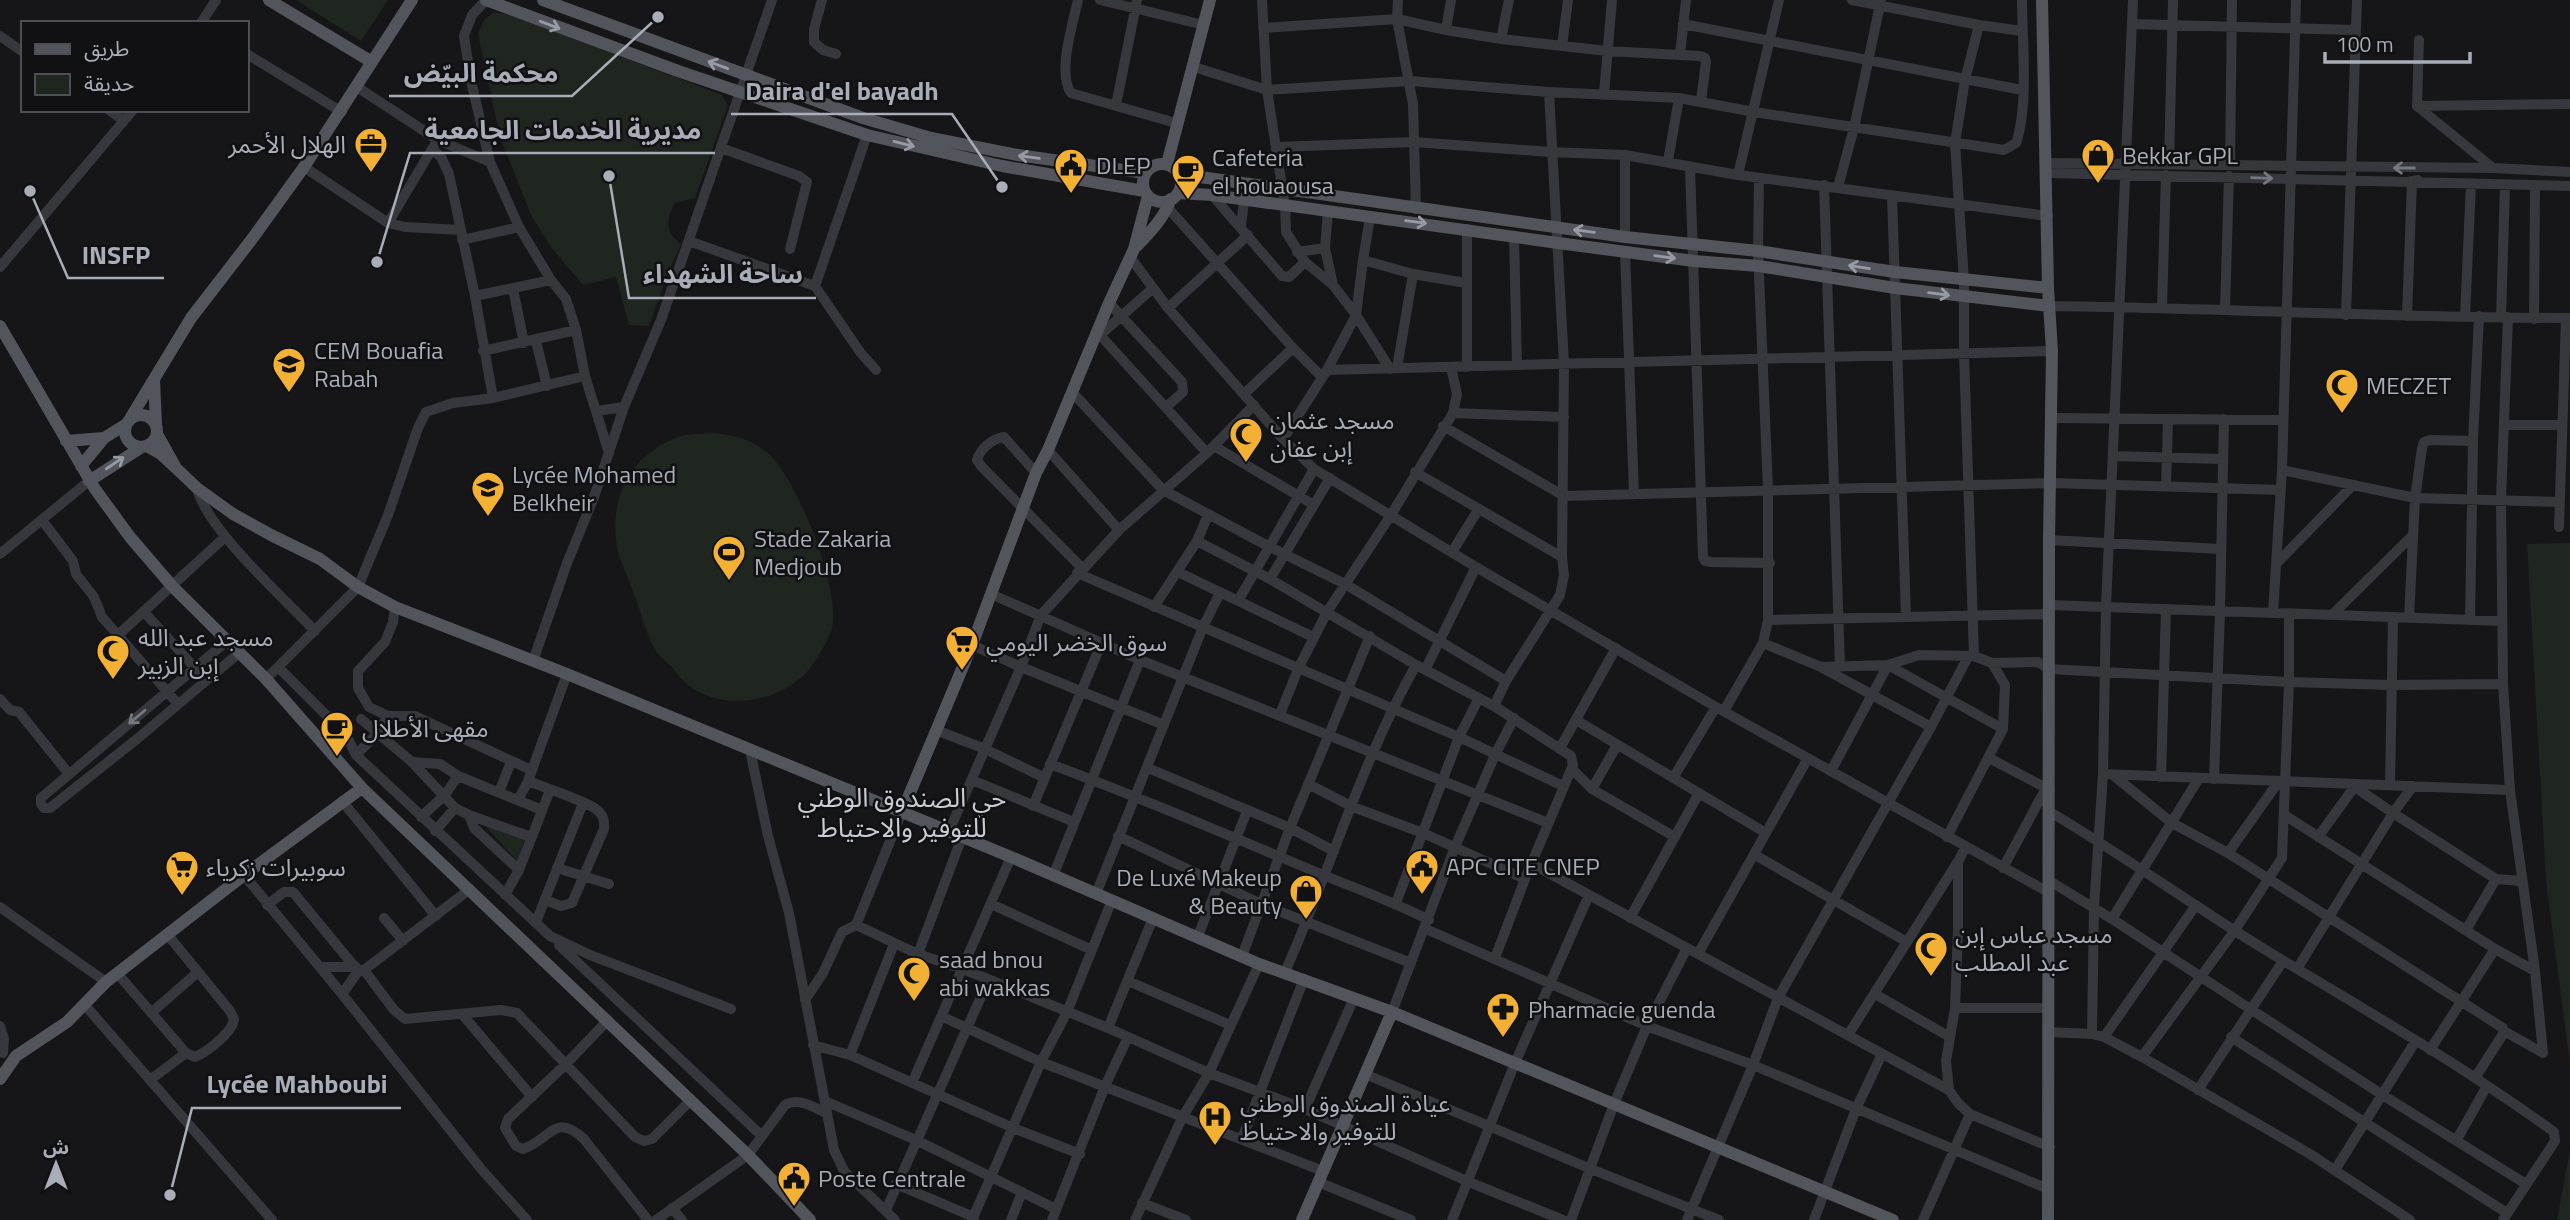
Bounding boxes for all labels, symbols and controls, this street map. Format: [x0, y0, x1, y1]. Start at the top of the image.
one-way arrow [538, 19, 560, 32]
legend [21, 21, 248, 112]
scale bar [2325, 21, 2470, 65]
text: 100 m [2336, 28, 2393, 60]
text: طريق [84, 32, 129, 64]
callout: محكمة البيّض [389, 49, 572, 96]
text: محكمة البيّض [404, 53, 558, 92]
one-way arrow [707, 57, 729, 70]
text: حديقة [84, 67, 134, 99]
callout: Daira d'el bayadh [731, 67, 952, 114]
text: Daira d'el bayadh [745, 71, 939, 110]
callout: مديرية الخدمات الجامعية [410, 106, 715, 153]
text: مديرية الخدمات الجامعية [425, 110, 701, 149]
office icon: الهلال الأحمر [352, 125, 390, 174]
place label: الهلال الأحمر [227, 126, 346, 162]
shop icon: Bekkar GPL [2079, 136, 2117, 185]
place label: Bekkar GPL [2122, 137, 2238, 173]
one-way arrow [893, 139, 915, 152]
place label: Cafeteria el houaousa [1212, 139, 1334, 203]
public building icon: DLEP [1052, 146, 1090, 195]
place label: DLEP [1096, 147, 1150, 183]
one-way arrow [1018, 150, 1041, 163]
cafe icon: Cafeteria el houaousa [1169, 152, 1207, 201]
one-way arrow [2393, 161, 2416, 175]
one-way arrow [2250, 171, 2273, 184]
one-way arrow [1404, 216, 1426, 229]
one-way arrow [1574, 225, 1596, 238]
callout: INSFP [68, 231, 164, 278]
text: INSFP [82, 235, 150, 274]
callout: ساحة الشهداء [629, 251, 816, 298]
one-way arrow [1653, 251, 1676, 264]
text: ساحة الشهداء [643, 254, 803, 293]
one-way arrow [1848, 260, 1870, 273]
one-way arrow [1927, 287, 1950, 300]
place label: CEM Bouafia Rabah [314, 332, 443, 396]
school or university icon: CEM Bouafia Rabah [270, 345, 308, 394]
mosque icon: MECZET [2323, 366, 2361, 415]
place label: MECZET [2366, 367, 2451, 403]
place label: مسجد عثمان إبن عفان [1270, 402, 1395, 466]
mosque icon: مسجد عثمان إبن عفان [1227, 415, 1265, 464]
one-way arrow [105, 456, 124, 470]
place label: Lycée Mohamed Belkheir [512, 456, 676, 520]
school or university icon: Lycée Mohamed Belkheir [469, 469, 507, 518]
place label: Stade Zakaria Medjoub [754, 520, 891, 584]
sports icon: Stade Zakaria Medjoub [710, 533, 748, 582]
place label: مسجد عبد الله إبن الزبير [137, 619, 274, 683]
supermarket icon: سوق الخضر اليومي [943, 623, 981, 672]
place label: سوق الخضر اليومي [986, 624, 1167, 662]
mosque icon: مسجد عبد الله إبن الزبير [94, 632, 132, 681]
one-way arrow [129, 709, 147, 725]
cafe icon: مقهى الأطلال [318, 709, 356, 758]
place label: مقهى الأطلال [362, 710, 489, 746]
district label: حي الصندوق الوطني للتوفير والاحتياط [798, 778, 1006, 847]
public building icon: APC CITE CNEP [1403, 847, 1441, 896]
supermarket icon: سوبيرات زكرياء [163, 848, 201, 897]
place label: APC CITE CNEP [1446, 848, 1600, 884]
place label: سوبيرات زكرياء [206, 849, 346, 885]
place label: De Luxé Makeup & Beauty [1116, 859, 1282, 923]
shop icon: De Luxé Makeup & Beauty [1287, 872, 1325, 921]
place label: مسجد عباس إبن عبد المطلب [1955, 916, 2113, 980]
mosque icon: مسجد عباس إبن عبد المطلب [1912, 929, 1950, 978]
place label: saad bnou abi wakkas [939, 941, 1050, 1005]
mosque icon: saad bnou abi wakkas [895, 954, 933, 1003]
pharmacy icon: Pharmacie guenda [1484, 990, 1522, 1039]
place label: Pharmacie guenda [1528, 991, 1715, 1027]
callout: Lycée Mahboubi [192, 1061, 401, 1108]
text: Lycée Mahboubi [206, 1064, 388, 1103]
place label: عيادة الصندوق الوطني للتوفير والاحتياط [1240, 1085, 1450, 1149]
hospital icon: عيادة الصندوق الوطني للتوفير والاحتياط [1196, 1098, 1234, 1147]
north arrow [21, 1129, 91, 1199]
text: ش [43, 1132, 69, 1161]
public building icon: Poste Centrale [775, 1159, 813, 1208]
place label: Poste Centrale [818, 1160, 966, 1196]

